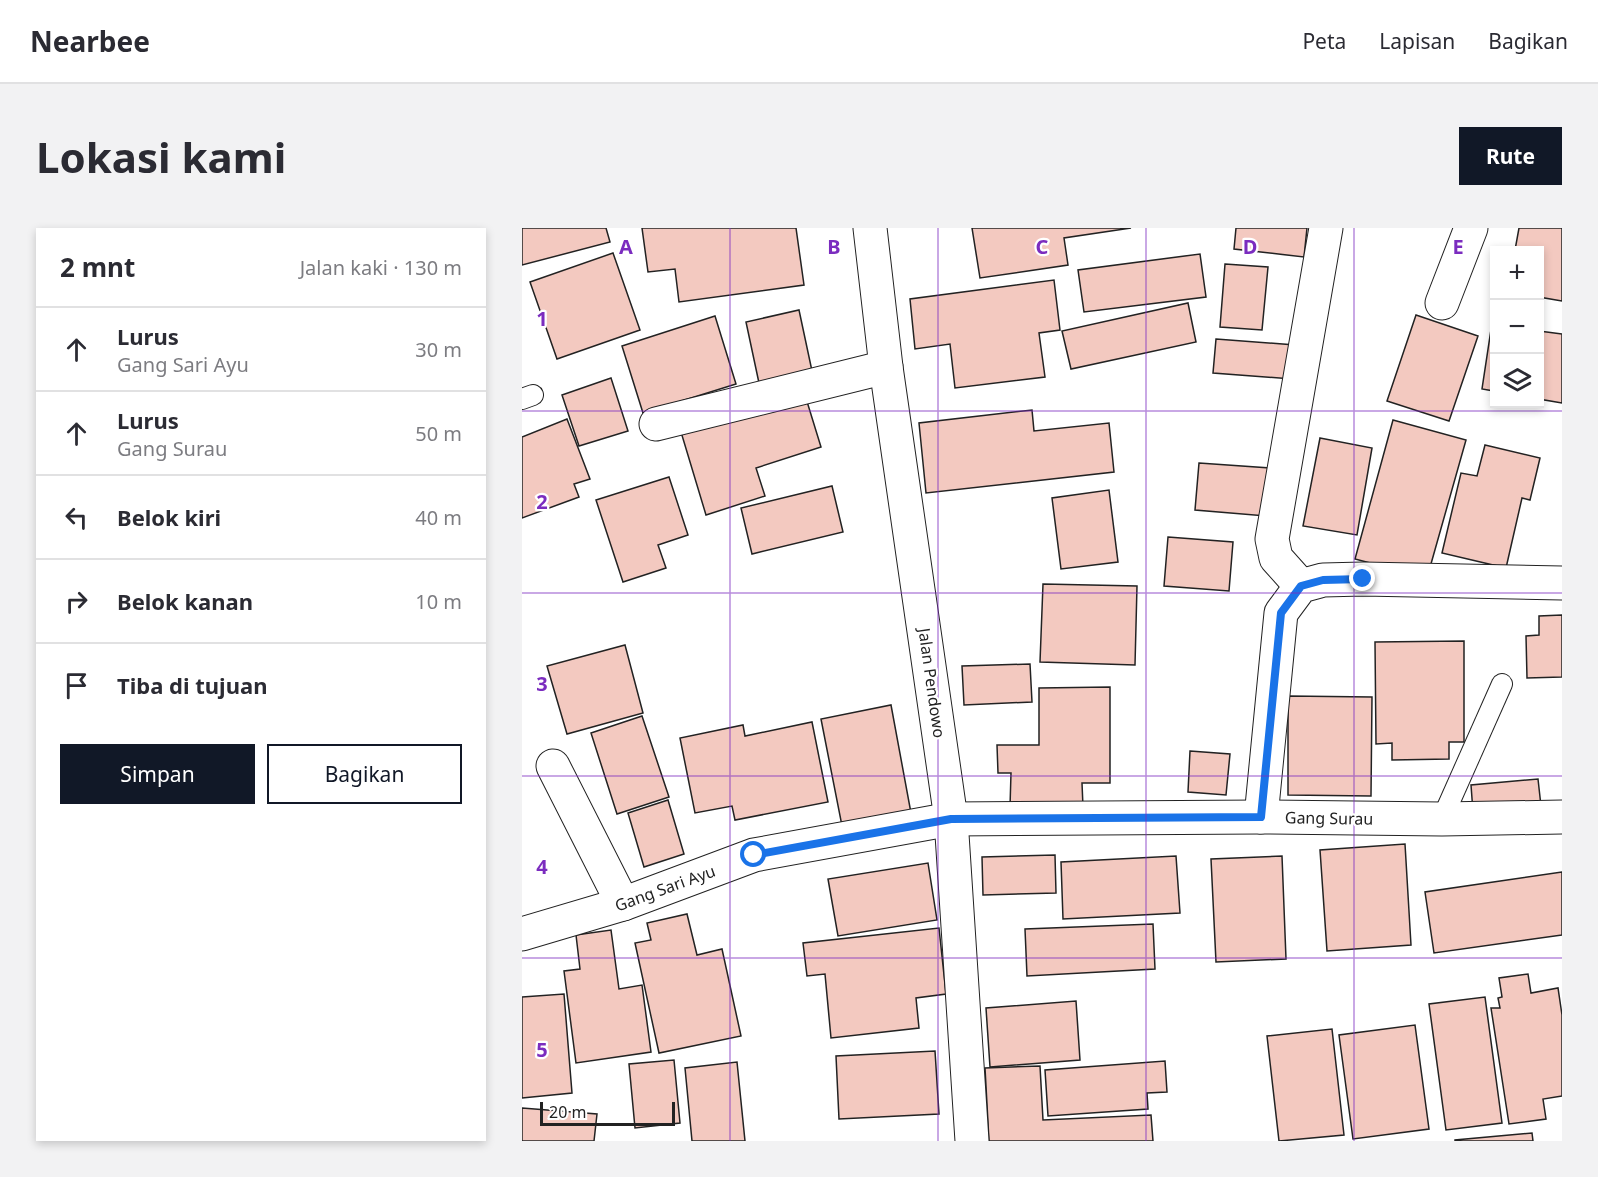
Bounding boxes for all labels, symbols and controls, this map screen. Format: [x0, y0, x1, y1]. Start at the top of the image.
text: Nearbee [30, 22, 150, 60]
text: Peta [1302, 27, 1346, 55]
text: Lapisan [1379, 27, 1455, 55]
text: Bagikan [1488, 27, 1568, 55]
button: Rute [1459, 127, 1562, 185]
text: Lokasi kami [36, 128, 286, 185]
text: A [619, 233, 633, 260]
text: B [827, 233, 841, 260]
text: C [1036, 233, 1049, 260]
text: D [1243, 233, 1257, 260]
text: E [1452, 233, 1464, 260]
map controls [1490, 246, 1544, 408]
button: + [1490, 246, 1544, 300]
text: 2 mnt [60, 249, 135, 285]
text: Jalan kaki · 130 m [300, 254, 462, 281]
button: − [1490, 300, 1544, 354]
text: 1 [536, 305, 548, 332]
text: Lurus [117, 321, 179, 351]
icon: ahead [60, 333, 93, 366]
text: 30 m [415, 336, 462, 363]
text: Gang Sari Ayu [117, 351, 249, 378]
button: layers [1490, 354, 1544, 408]
text: Lurus [117, 405, 179, 435]
icon: ahead [60, 417, 93, 450]
text: 50 m [415, 420, 462, 447]
text: Gang Surau [117, 435, 227, 462]
text: 2 [536, 488, 548, 515]
icon: left [60, 501, 93, 534]
text: Belok kiri [117, 502, 221, 532]
text: 40 m [415, 504, 462, 531]
route end [1349, 565, 1375, 591]
icon: right [60, 585, 93, 618]
text: Belok kanan [117, 586, 253, 616]
text: 10 m [415, 588, 462, 615]
street label: Jalan Pendowo [913, 625, 951, 739]
icon: arrive [60, 669, 93, 702]
text: Tiba di tujuan [117, 670, 267, 700]
text: 3 [536, 670, 548, 697]
button: Simpan [60, 744, 255, 804]
button: Bagikan [267, 744, 462, 804]
street label: Gang Surau [1285, 806, 1373, 830]
route start [740, 841, 766, 867]
text: 4 [536, 853, 548, 880]
street label: Gang Sari Ayu [612, 860, 718, 916]
text: 5 [536, 1036, 548, 1063]
scale bar [540, 1099, 675, 1126]
text: 20 m [549, 1101, 586, 1123]

